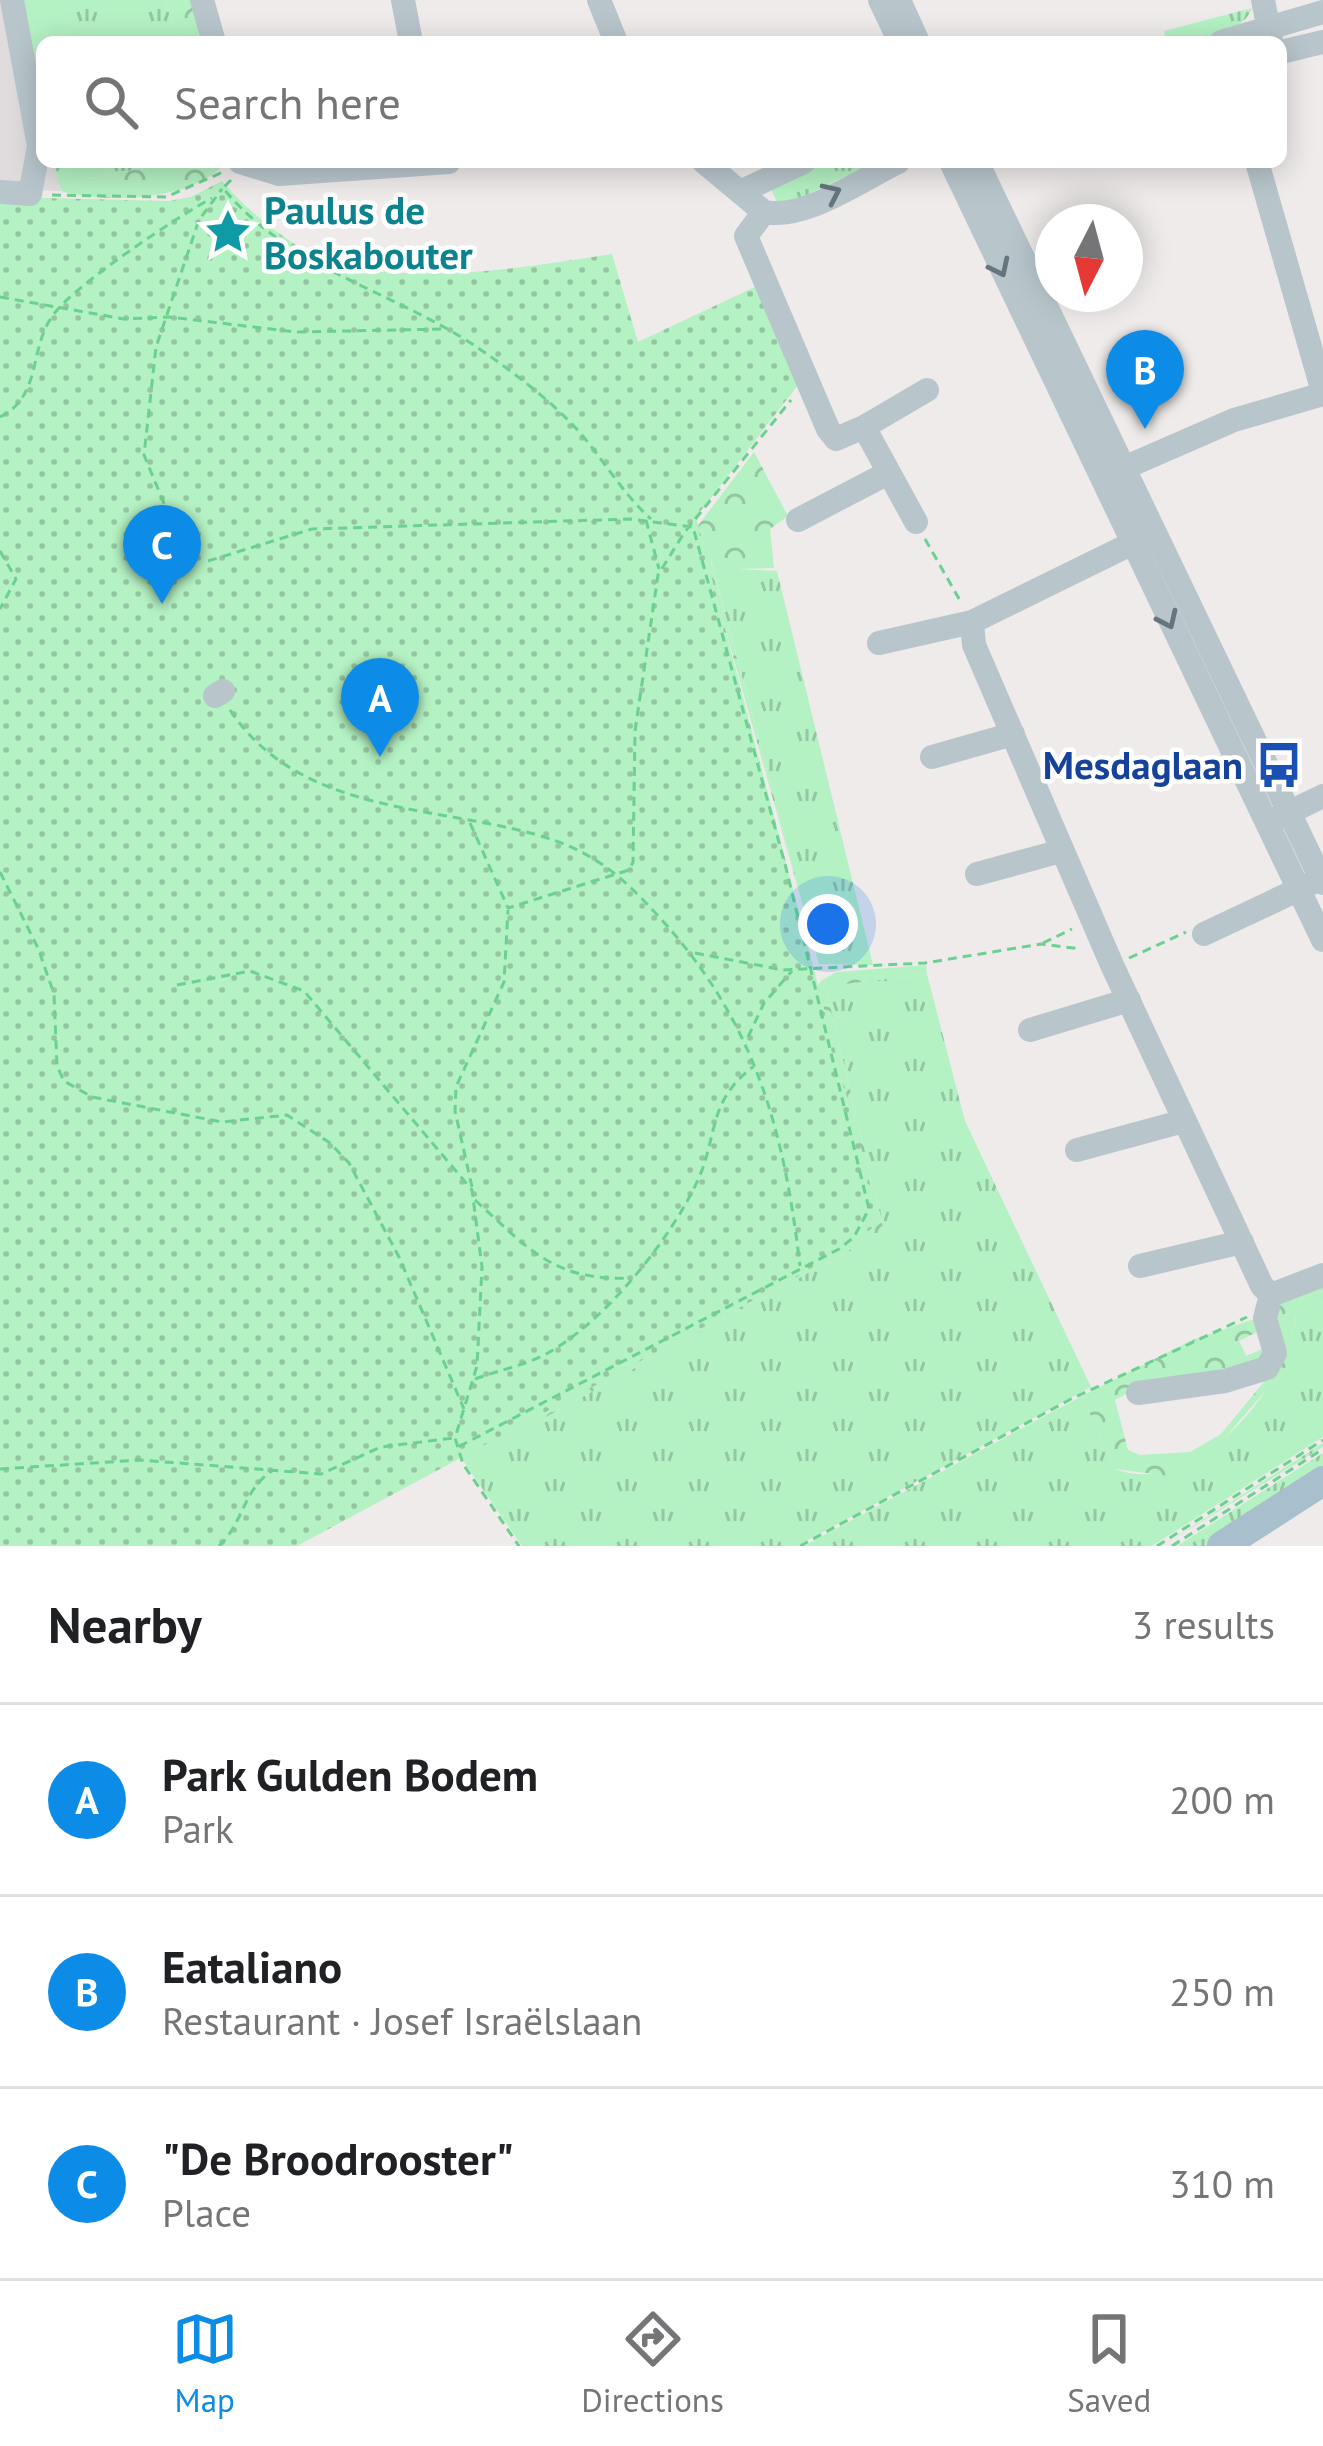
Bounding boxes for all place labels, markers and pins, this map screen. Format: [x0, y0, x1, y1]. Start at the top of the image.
place label: Paulus de Boskabouter [264, 184, 473, 280]
place icon: Paulus de Boskabouter [203, 207, 253, 257]
pin: B [1106, 330, 1184, 429]
pin: C [123, 505, 201, 604]
pin: A [341, 658, 419, 757]
place label: Mesdaglaan [1043, 739, 1243, 790]
bus stop icon: Mesdaglaan [1254, 740, 1304, 790]

